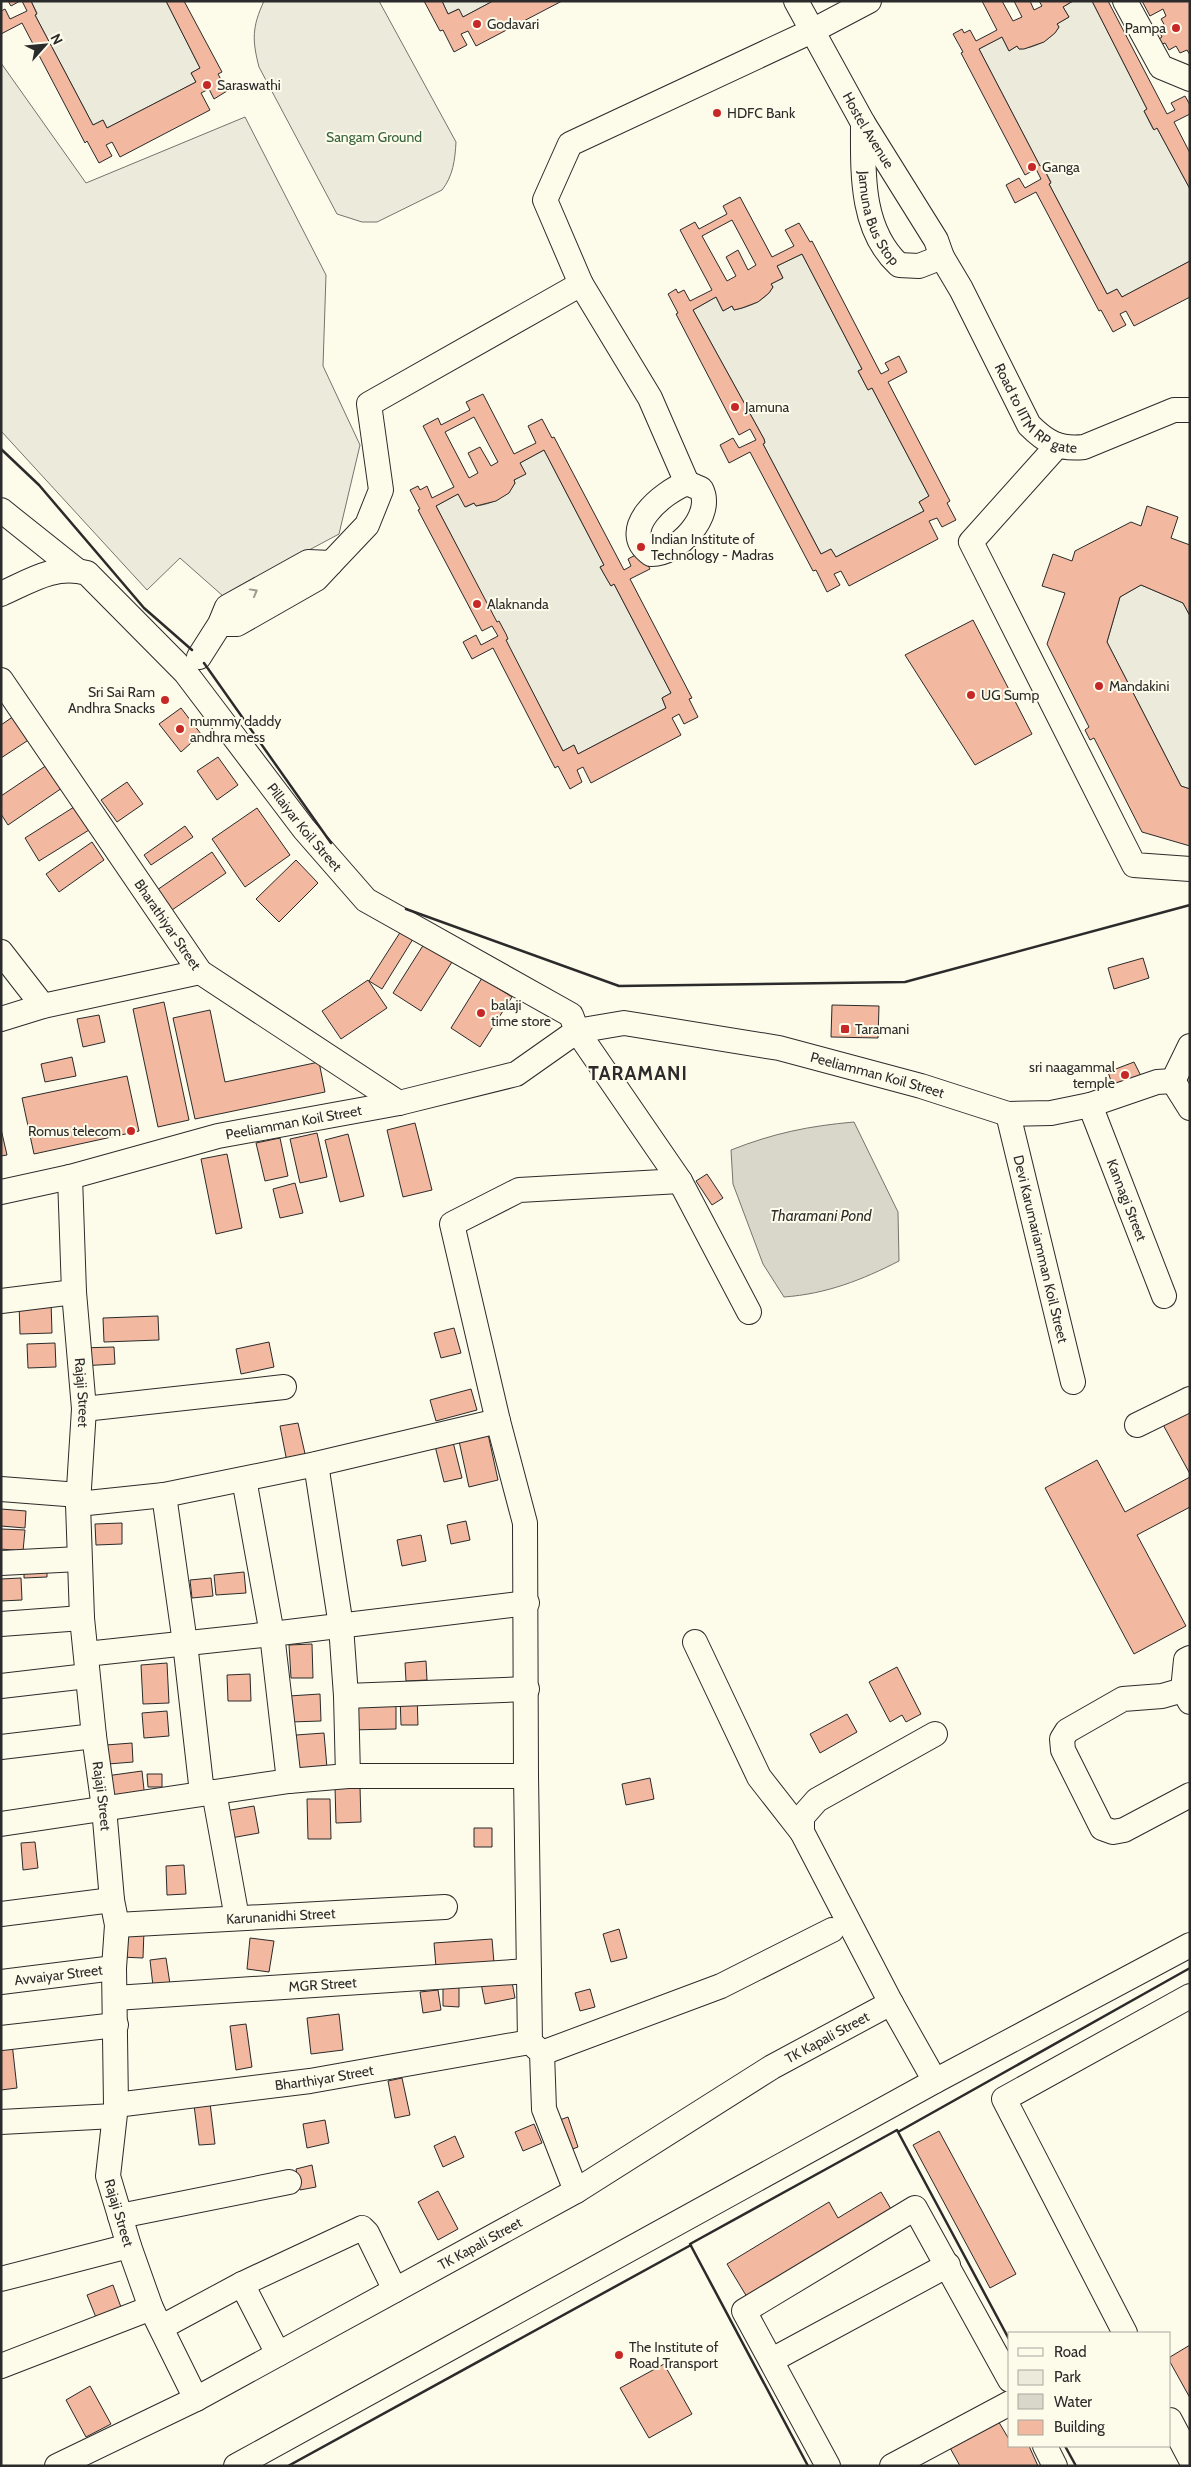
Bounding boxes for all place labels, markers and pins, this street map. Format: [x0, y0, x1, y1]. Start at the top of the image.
place label: Godavari [487, 15, 539, 33]
marker: Godavari [471, 18, 483, 30]
place label: Pampa [1125, 19, 1166, 37]
marker: Pampa [1170, 22, 1182, 34]
place label: Saraswathi [217, 76, 281, 94]
marker: Saraswathi [201, 79, 213, 91]
place label: HDFC Bank [727, 104, 796, 122]
marker: HDFC Bank [711, 107, 723, 119]
place label: Ganga [1042, 158, 1080, 176]
marker: Ganga [1026, 161, 1038, 173]
place label: Jamuna [744, 398, 790, 416]
marker: Jamuna [729, 401, 741, 413]
place label: Indian Institute of Technology - Madras [651, 530, 774, 564]
marker: Indian Institute of Technology - Madras [635, 541, 647, 553]
place label: Alaknanda [487, 595, 549, 613]
marker: Alaknanda [471, 598, 483, 610]
place label: Mandakini [1109, 677, 1169, 695]
marker: Mandakini [1093, 680, 1105, 692]
place label: Sri Sai Ram Andhra Snacks [68, 683, 155, 717]
place label: UG Sump [981, 686, 1039, 704]
marker: UG Sump [965, 689, 977, 701]
marker: Sri Sai Ram Andhra Snacks [159, 694, 171, 706]
place label: mummy daddy andhra mess [190, 712, 281, 746]
marker: mummy daddy andhra mess [174, 723, 186, 735]
place label: balaji time store [491, 996, 551, 1030]
marker: balaji time store [475, 1007, 487, 1019]
place label: Taramani [855, 1020, 909, 1038]
marker: Taramani [839, 1023, 851, 1035]
place label: sri naagammal temple [1029, 1058, 1116, 1092]
marker: sri naagammal temple [1119, 1069, 1131, 1081]
place label: Romus telecom [28, 1122, 121, 1140]
marker: Romus telecom [125, 1125, 137, 1137]
place label: The Institute of Road Transport [629, 2338, 719, 2372]
marker: The Institute of Road Transport [613, 2349, 625, 2361]

